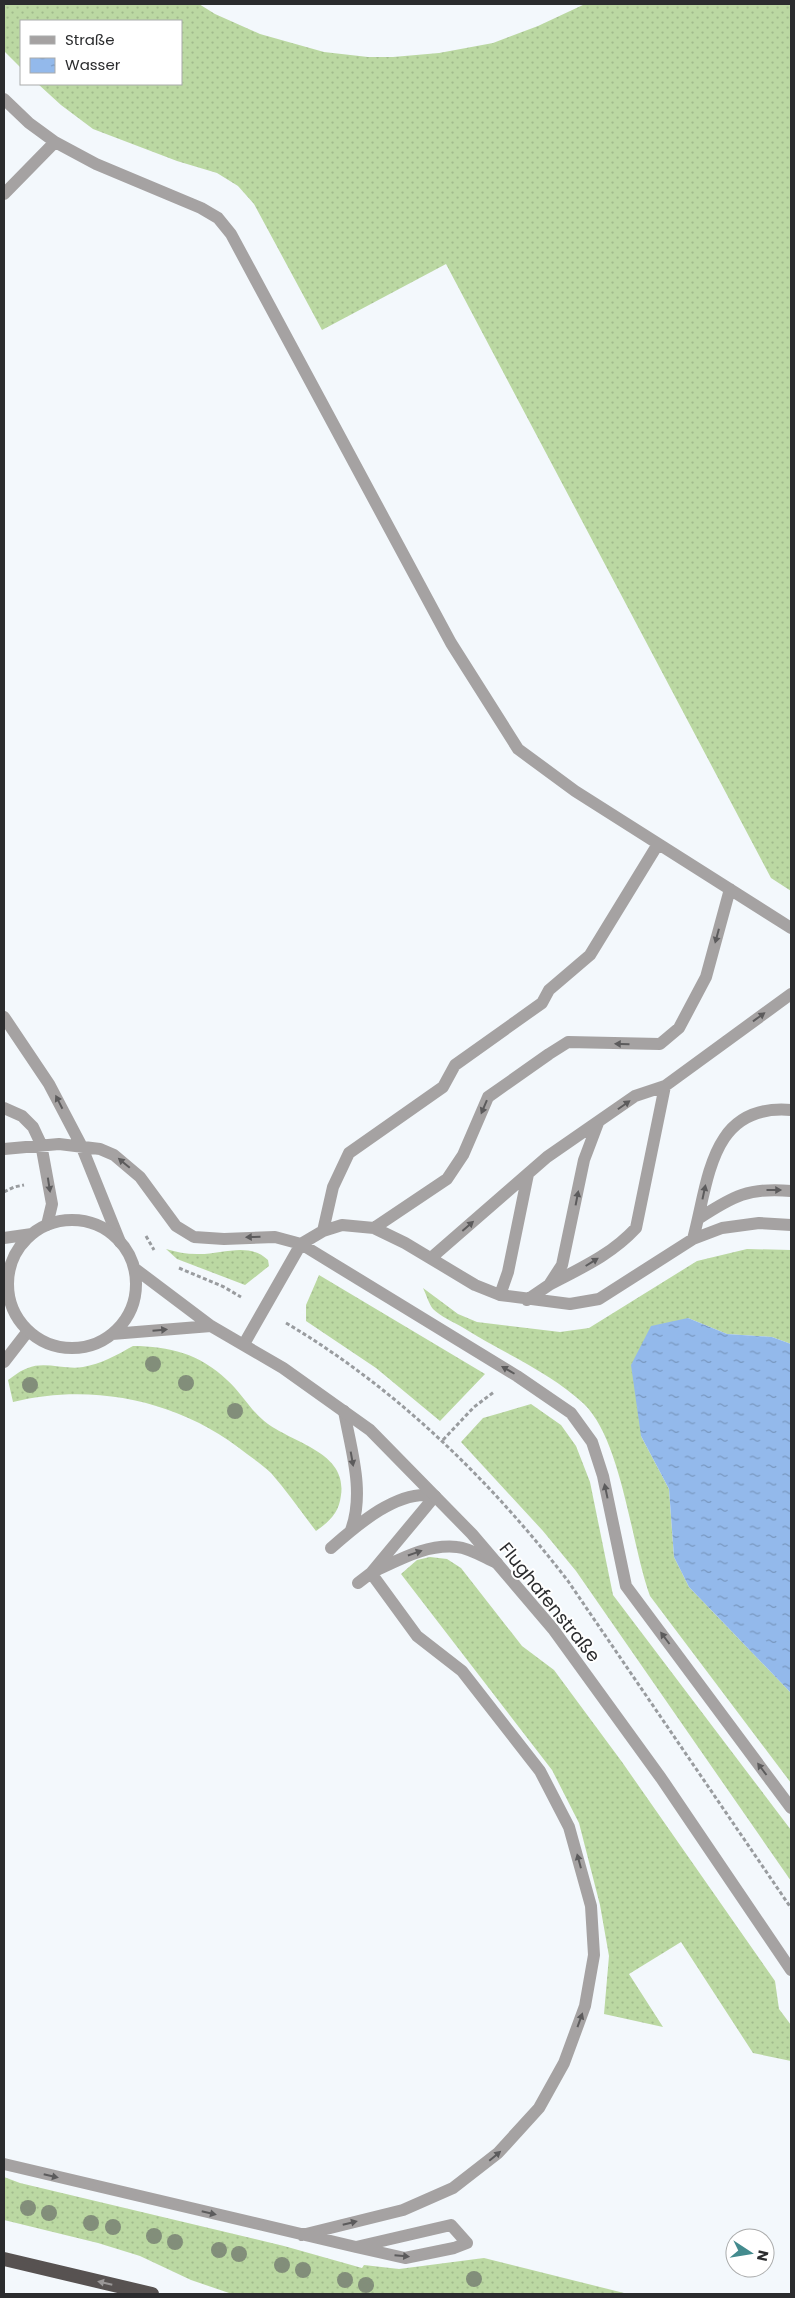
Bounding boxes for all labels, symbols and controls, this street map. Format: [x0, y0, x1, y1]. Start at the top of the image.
legend [20, 20, 182, 85]
text: Straße [65, 29, 115, 50]
text: Wasser [65, 54, 121, 75]
one-way arrow [713, 929, 721, 944]
one-way arrow [752, 1012, 766, 1022]
one-way arrow [614, 1039, 630, 1047]
one-way arrow [55, 1095, 63, 1109]
one-way arrow [479, 1100, 487, 1114]
one-way arrow [617, 1100, 630, 1110]
one-way arrow [118, 1157, 130, 1169]
one-way arrow [46, 1177, 54, 1193]
one-way arrow [700, 1184, 708, 1199]
one-way arrow [767, 1186, 783, 1194]
one-way arrow [573, 1190, 581, 1206]
one-way arrow [462, 1221, 474, 1232]
one-way arrow [245, 1234, 261, 1242]
one-way arrow [585, 1258, 598, 1267]
one-way arrow [152, 1326, 168, 1334]
one-way arrow [501, 1366, 515, 1375]
one-way arrow [349, 1451, 357, 1467]
one-way arrow [602, 1483, 610, 1498]
street label: Flughafenstraße [494, 1537, 606, 1667]
one-way arrow [408, 1549, 423, 1557]
one-way arrow [660, 1632, 671, 1645]
one-way arrow [757, 1762, 767, 1776]
one-way arrow [574, 1853, 582, 1868]
one-way arrow [576, 2012, 584, 2027]
one-way arrow [488, 2150, 501, 2161]
one-way arrow [43, 2172, 58, 2180]
one-way arrow [202, 2209, 217, 2217]
one-way arrow [342, 2219, 357, 2227]
north arrow [725, 2228, 775, 2278]
text: N [752, 2248, 774, 2263]
one-way arrow [394, 2252, 410, 2260]
one-way arrow [97, 2279, 112, 2287]

